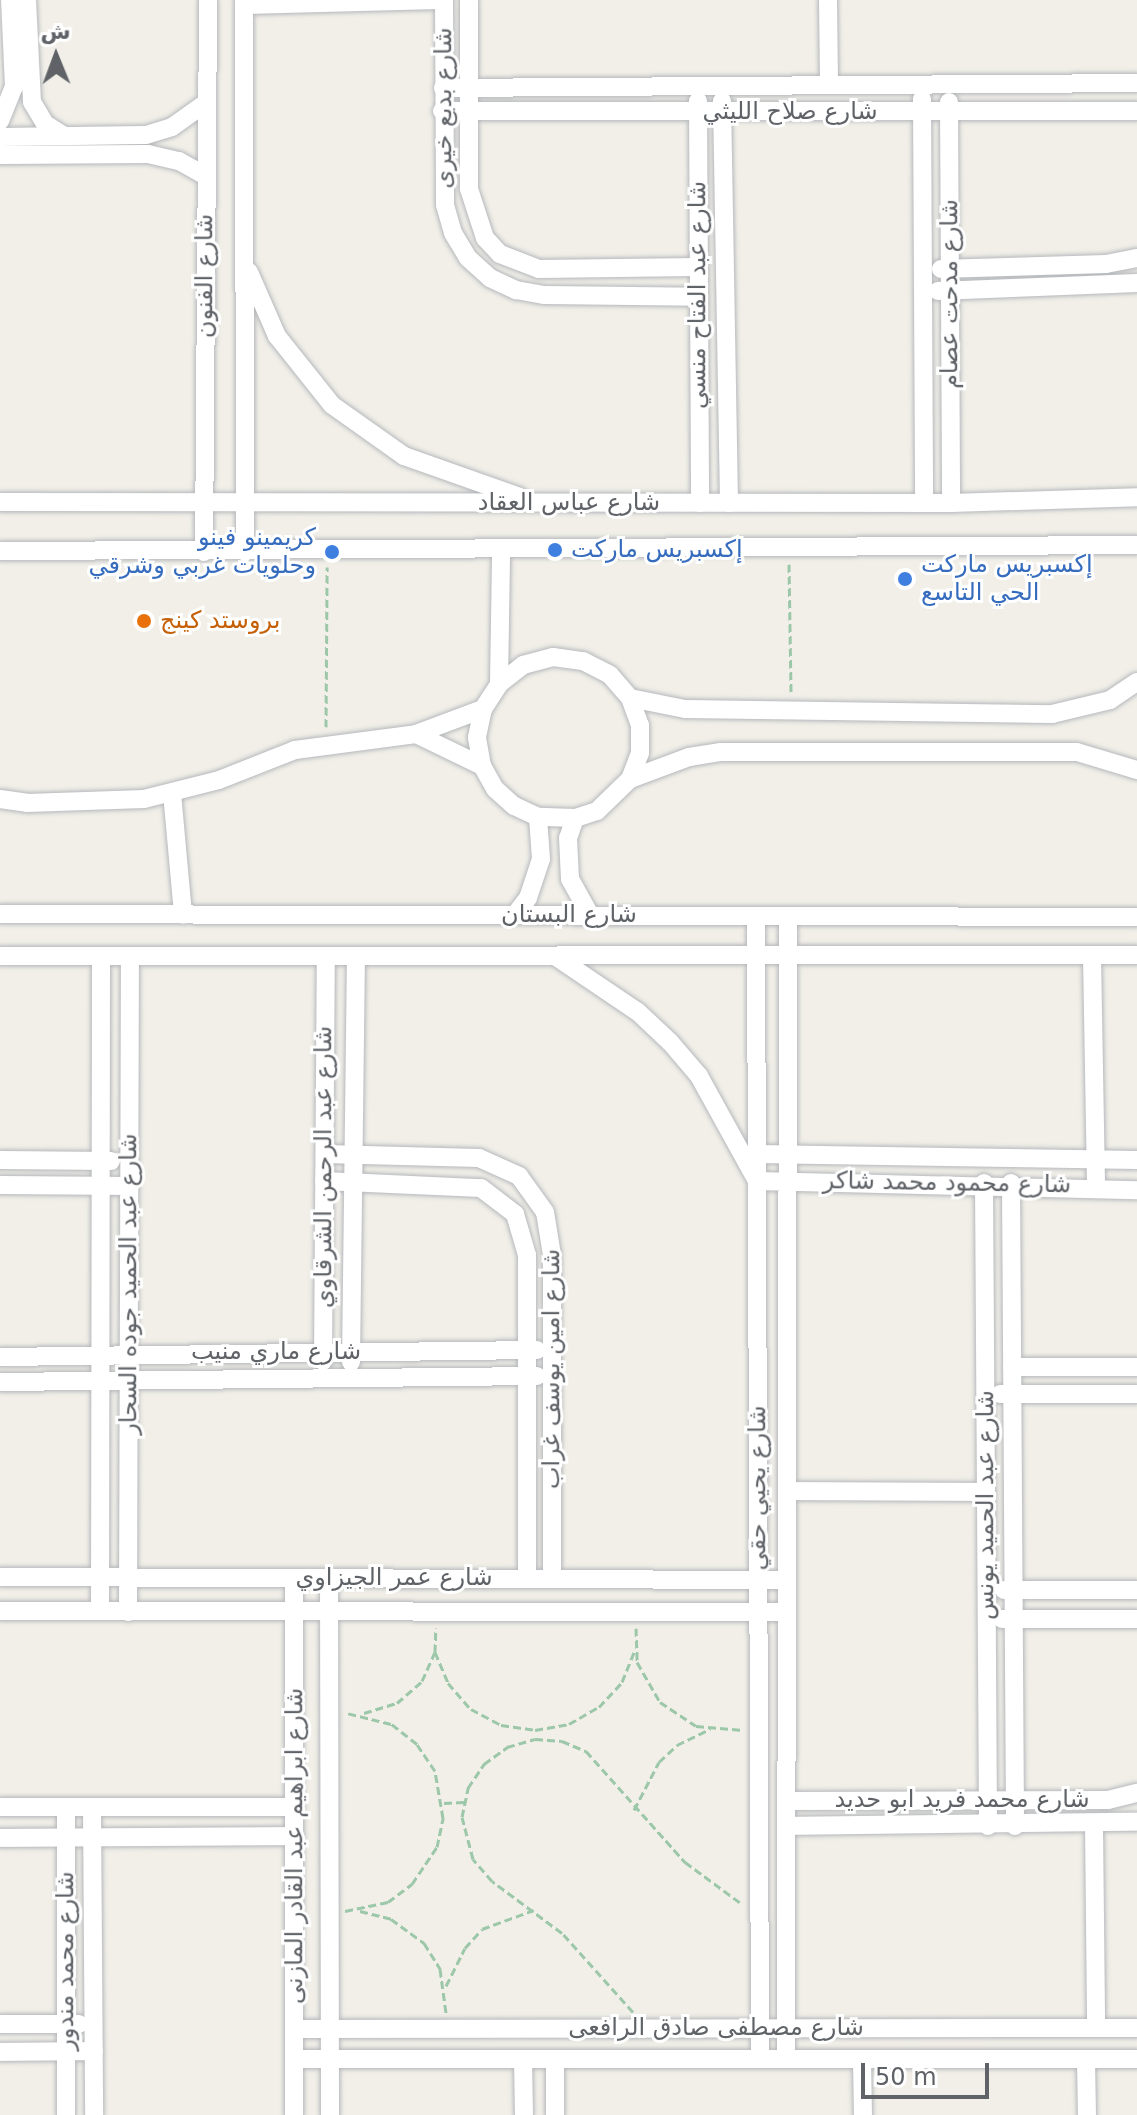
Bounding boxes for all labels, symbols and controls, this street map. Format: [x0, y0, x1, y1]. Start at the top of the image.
north arrow [16, 16, 96, 96]
text: ش [40, 19, 71, 44]
street label: شارع بديع خيرى [430, 27, 458, 189]
street label: شارع صلاح الليثي [702, 98, 878, 126]
street label: شارع عبد الفتاح منسي [684, 181, 712, 409]
street label: شارع مدحت عصام [936, 199, 964, 389]
street label: شارع الفنون [191, 214, 219, 338]
street label: شارع عباس العقاد [478, 489, 660, 517]
place label: كريمينو فينو وحلويات غربي وشرقي [88, 524, 316, 580]
place label: إكسبريس ماركت [571, 536, 743, 564]
marker: إكسبريس ماركت [546, 541, 564, 559]
marker: كريمينو فينو وحلويات غربي وشرقي [323, 543, 341, 561]
place label: إكسبريس ماركت الحي التاسع [921, 551, 1093, 607]
marker: إكسبريس ماركت الحي التاسع [896, 570, 914, 588]
place label: بروستد كينج [160, 607, 280, 635]
marker: بروستد كينج [135, 612, 153, 630]
street label: شارع البستان [501, 901, 637, 929]
street label: شارع عبد الرحمن الشرقاوي [310, 1026, 338, 1308]
street label: شارع عبد الحميد جوده السحار [115, 1133, 143, 1435]
street label: شارع محمود محمد شاكر [823, 1166, 1071, 1200]
street label: شارع امين يوسف غراب [538, 1249, 566, 1489]
street label: شارع ماري منيب [191, 1338, 361, 1366]
street label: شارع عبد الحميد يونس [972, 1390, 1000, 1620]
street label: شارع يحيي حقي [744, 1406, 772, 1570]
street label: شارع عمر الجيزاوي [295, 1564, 493, 1592]
street label: شارع ابراهيم عبد القادر المازنى [281, 1688, 309, 2004]
street label: شارع محمد فريد ابو حديد [834, 1786, 1090, 1814]
street label: شارع محمد مندور [52, 1871, 80, 2051]
street label: شارع مصطفى صادق الرافعى [568, 2014, 864, 2042]
scale bar [865, 2047, 993, 2097]
text: 50 m [875, 2063, 937, 2091]

